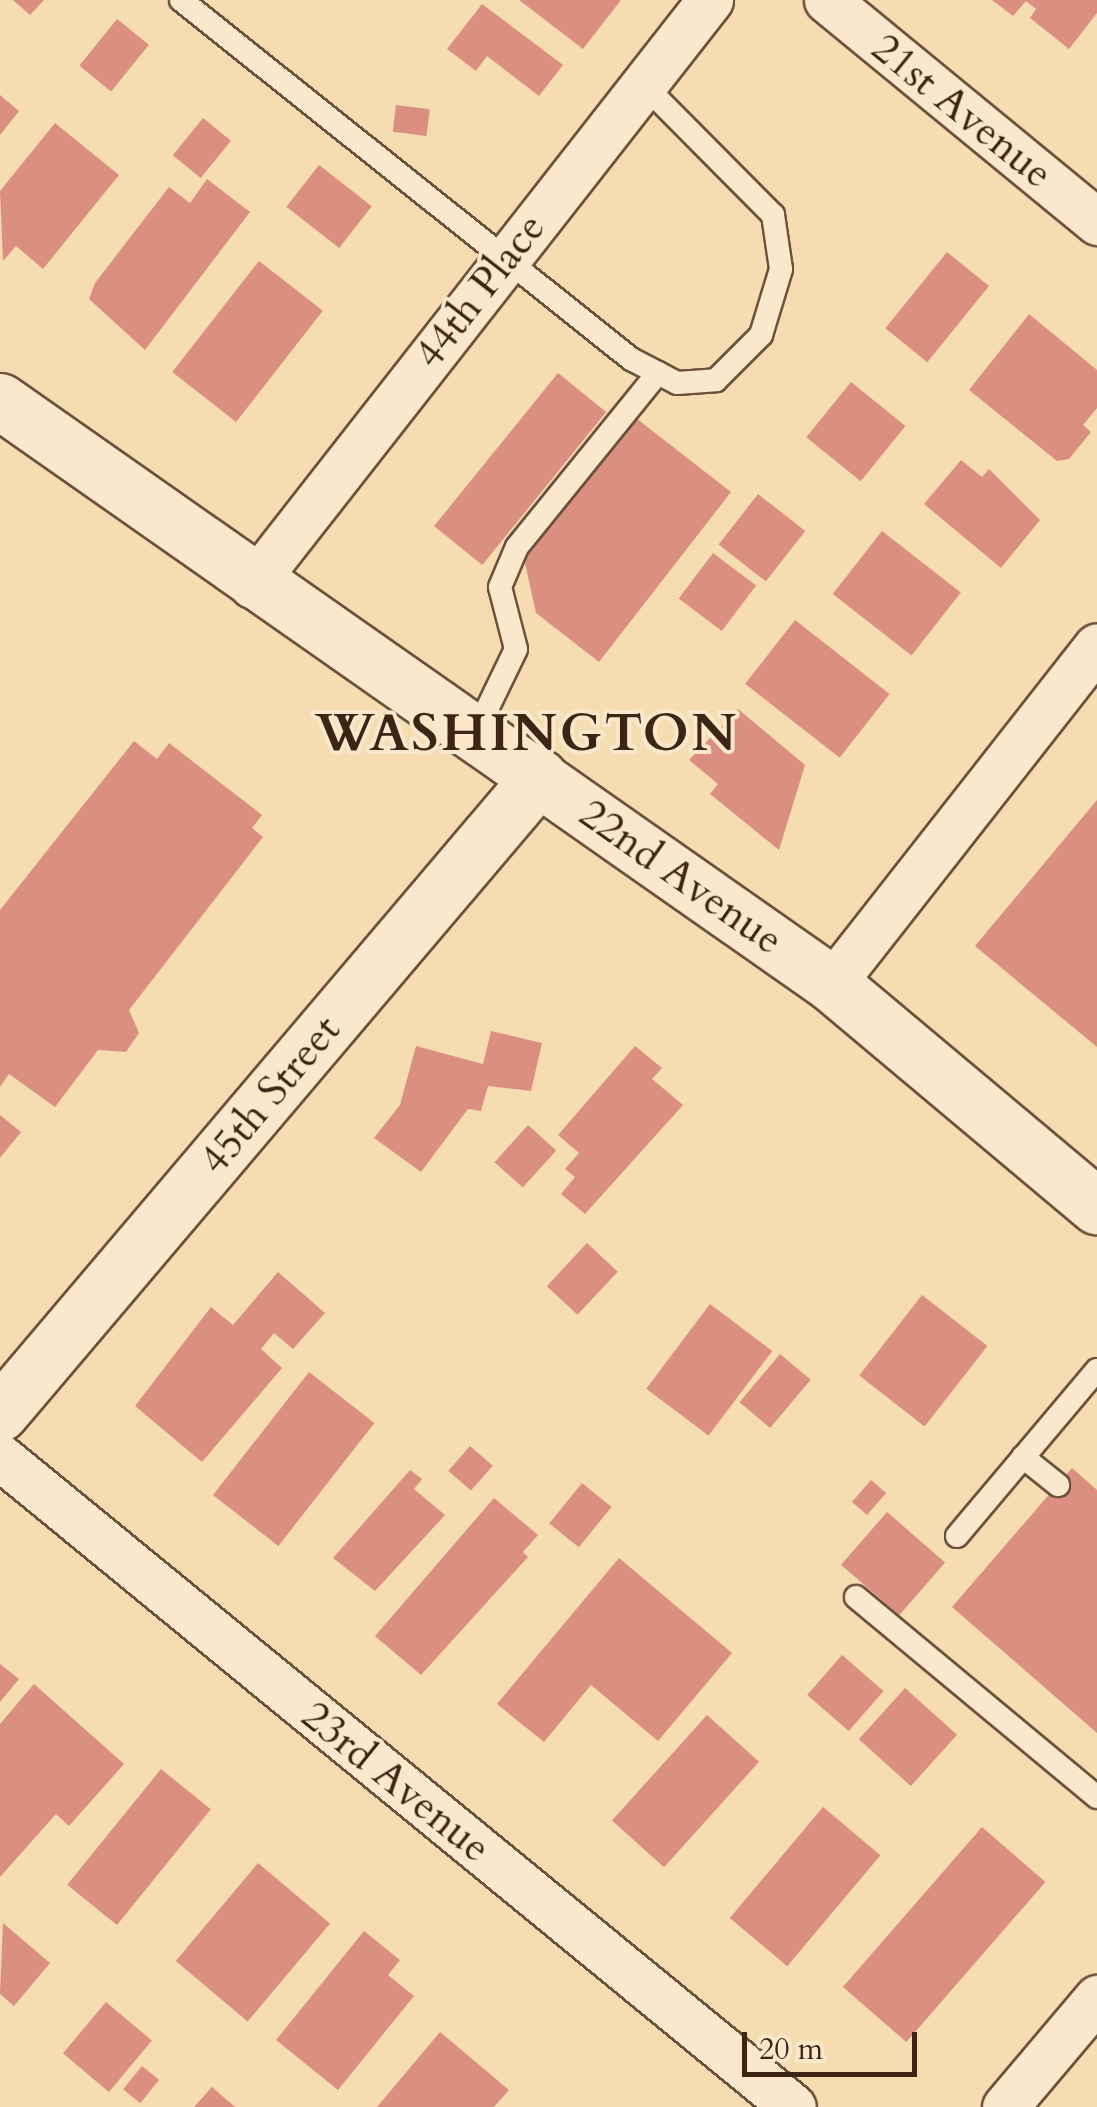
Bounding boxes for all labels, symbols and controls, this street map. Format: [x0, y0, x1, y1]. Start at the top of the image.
street label: 21st Avenue [862, 23, 1062, 199]
street label: 44th Place [404, 204, 556, 378]
district label: WASHINGTON [315, 704, 739, 766]
street label: 22nd Avenue [570, 788, 792, 966]
street label: 45th Street [189, 1005, 351, 1185]
street label: 23rd Avenue [291, 1691, 501, 1873]
scale bar [747, 2012, 922, 2074]
text: 20 m [759, 2029, 823, 2070]

